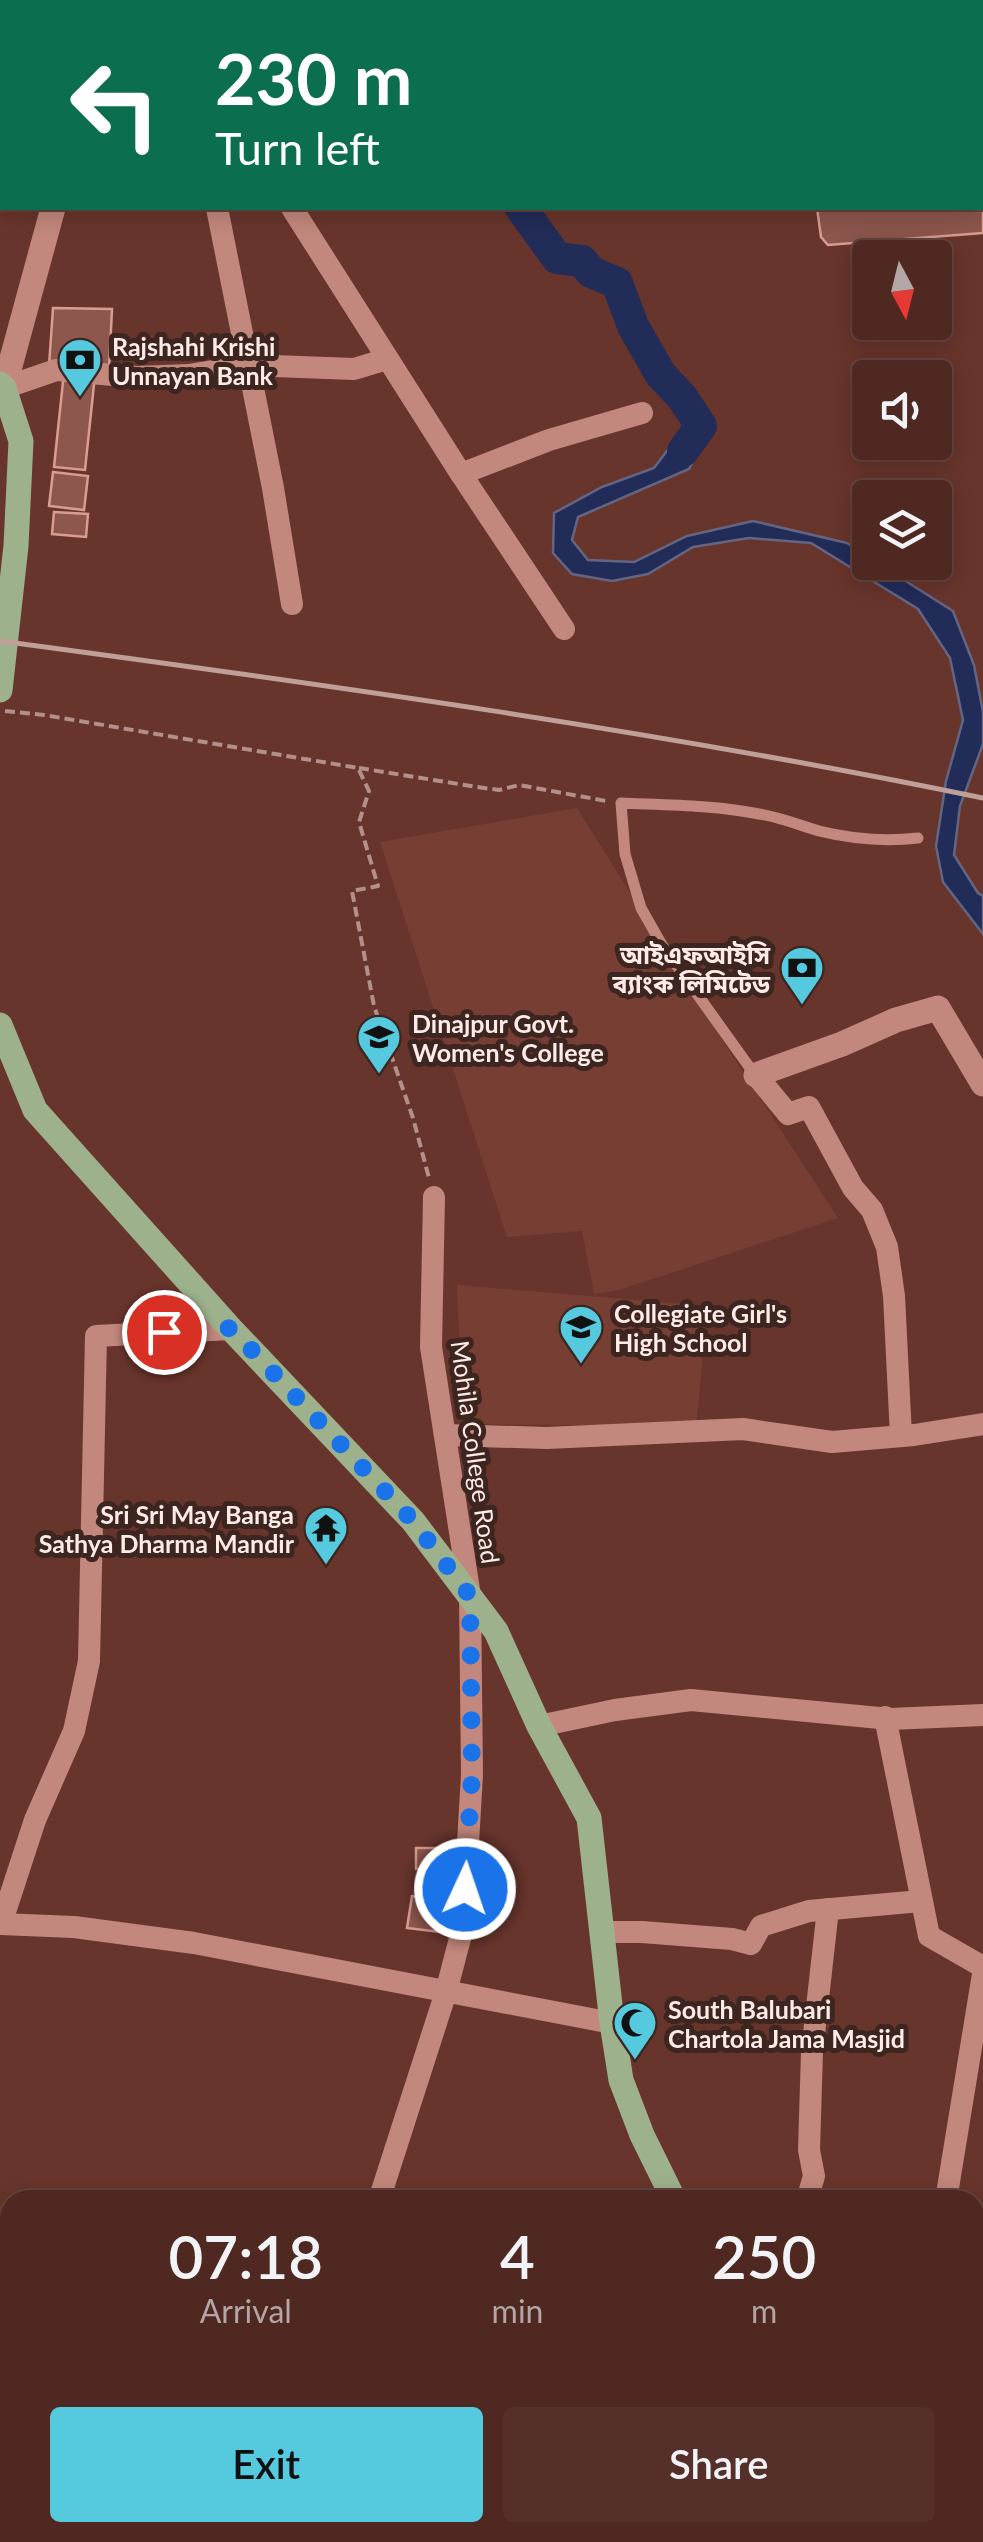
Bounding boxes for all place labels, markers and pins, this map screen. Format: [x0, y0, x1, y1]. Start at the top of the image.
place label: Rajshahi Krishi Unnayan Bank [112, 331, 275, 390]
bank icon: Rajshahi Krishi Unnayan Bank [57, 337, 103, 398]
place label: আইএফআইসি ব্যাংক লিমিটেড [612, 939, 771, 998]
bank icon: আইএফআইসি ব্যাংক লিমিটেড [779, 945, 825, 1006]
place label: Dinajpur Govt. Women's College [412, 1008, 604, 1067]
school or university icon: Dinajpur Govt. Women's College [356, 1014, 402, 1075]
pin [122, 1290, 207, 1375]
place label: Collegiate Girl's High School [614, 1298, 787, 1357]
school or university icon: Collegiate Girl's High School [558, 1304, 604, 1365]
place label: Sri Sri May Banga Sathya Dharma Mandir [39, 1499, 295, 1558]
temple icon: Sri Sri May Banga Sathya Dharma Mandir [303, 1505, 349, 1566]
place label: South Balubari Chartola Jama Masjid [668, 1994, 905, 2053]
mosque icon: South Balubari Chartola Jama Masjid [612, 2000, 658, 2061]

